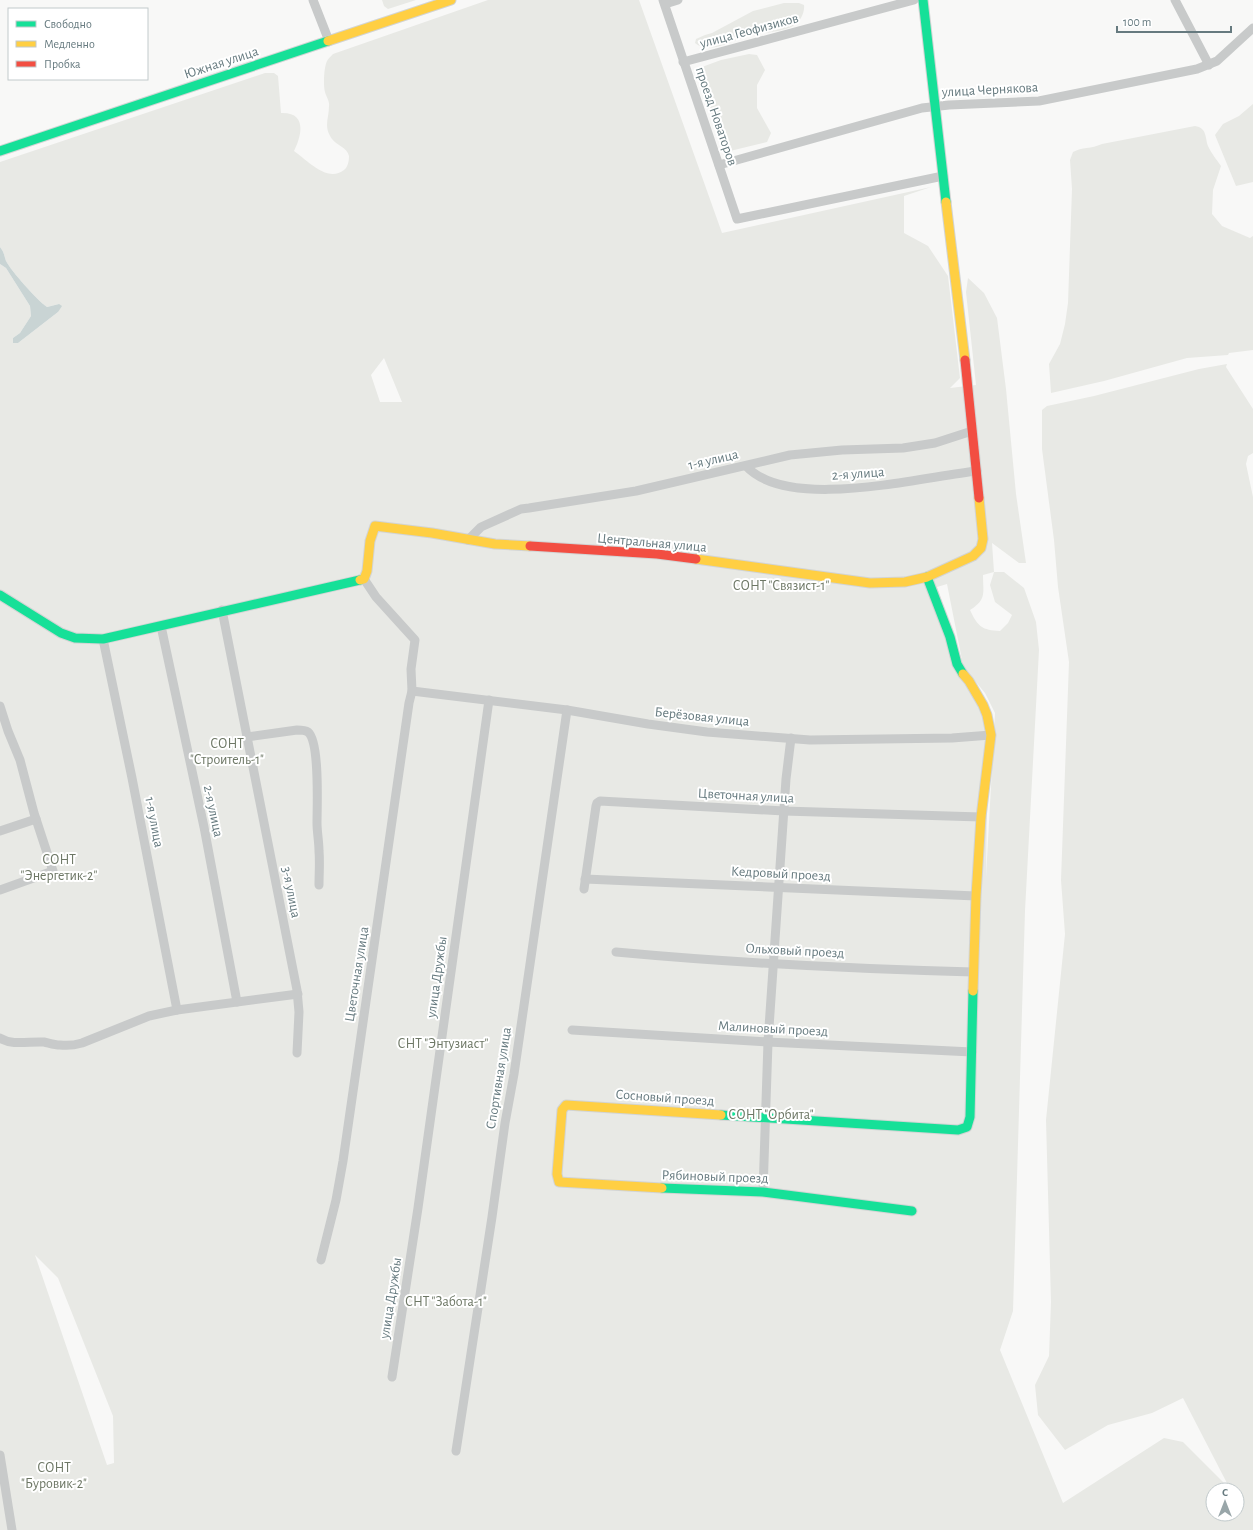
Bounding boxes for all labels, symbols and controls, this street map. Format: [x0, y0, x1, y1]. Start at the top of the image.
legend [8, 8, 148, 80]
scale bar [1117, 8, 1231, 34]
street label: улица Геофизиков [698, 11, 800, 51]
text: 100 m [1123, 16, 1151, 28]
text: Свободно [44, 18, 92, 30]
text: Медленно [44, 38, 95, 50]
street label: Южная улица [182, 44, 261, 82]
text: Пробка [44, 58, 81, 70]
street label: проезд Новаторов [693, 65, 740, 168]
street label: улица Чернякова [941, 80, 1039, 100]
street label: 1-я улица [687, 447, 740, 473]
street label: 2-я улица [831, 465, 885, 483]
street label: Центральная улица [596, 531, 708, 555]
park label: СОНТ "Связист-1" [733, 579, 829, 593]
street label: Берёзовая улица [654, 705, 751, 729]
park label: СОНТ "Строитель-1" [190, 737, 264, 767]
street label: 2-я улица [201, 784, 225, 839]
street label: Цветочная улица [697, 786, 795, 806]
street label: 1-я улица [142, 796, 166, 849]
park label: СОНТ "Энергетик-2" [21, 853, 97, 883]
street label: Кедровый проезд [731, 864, 831, 884]
street label: 3-я улица [279, 865, 303, 920]
street label: Цветочная улица [343, 925, 372, 1023]
street label: улица Дружбы [424, 935, 450, 1020]
street label: Ольховый проезд [745, 941, 845, 961]
street label: Малиновый проезд [717, 1019, 828, 1039]
street label: Спортивная улица [484, 1025, 514, 1130]
park label: СНТ "Энтузиаст" [398, 1037, 488, 1051]
street label: Сосновый проезд [615, 1088, 715, 1108]
park label: СОНТ "Орбита" [728, 1108, 814, 1122]
street label: Рябиновый проезд [661, 1168, 769, 1186]
street label: улица Дружбы [377, 1256, 404, 1341]
park label: СНТ "Забота-1" [405, 1295, 487, 1309]
park label: СОНТ "Буровик-2" [21, 1461, 87, 1491]
north arrow [1205, 1482, 1245, 1522]
text: С [1222, 1487, 1228, 1498]

